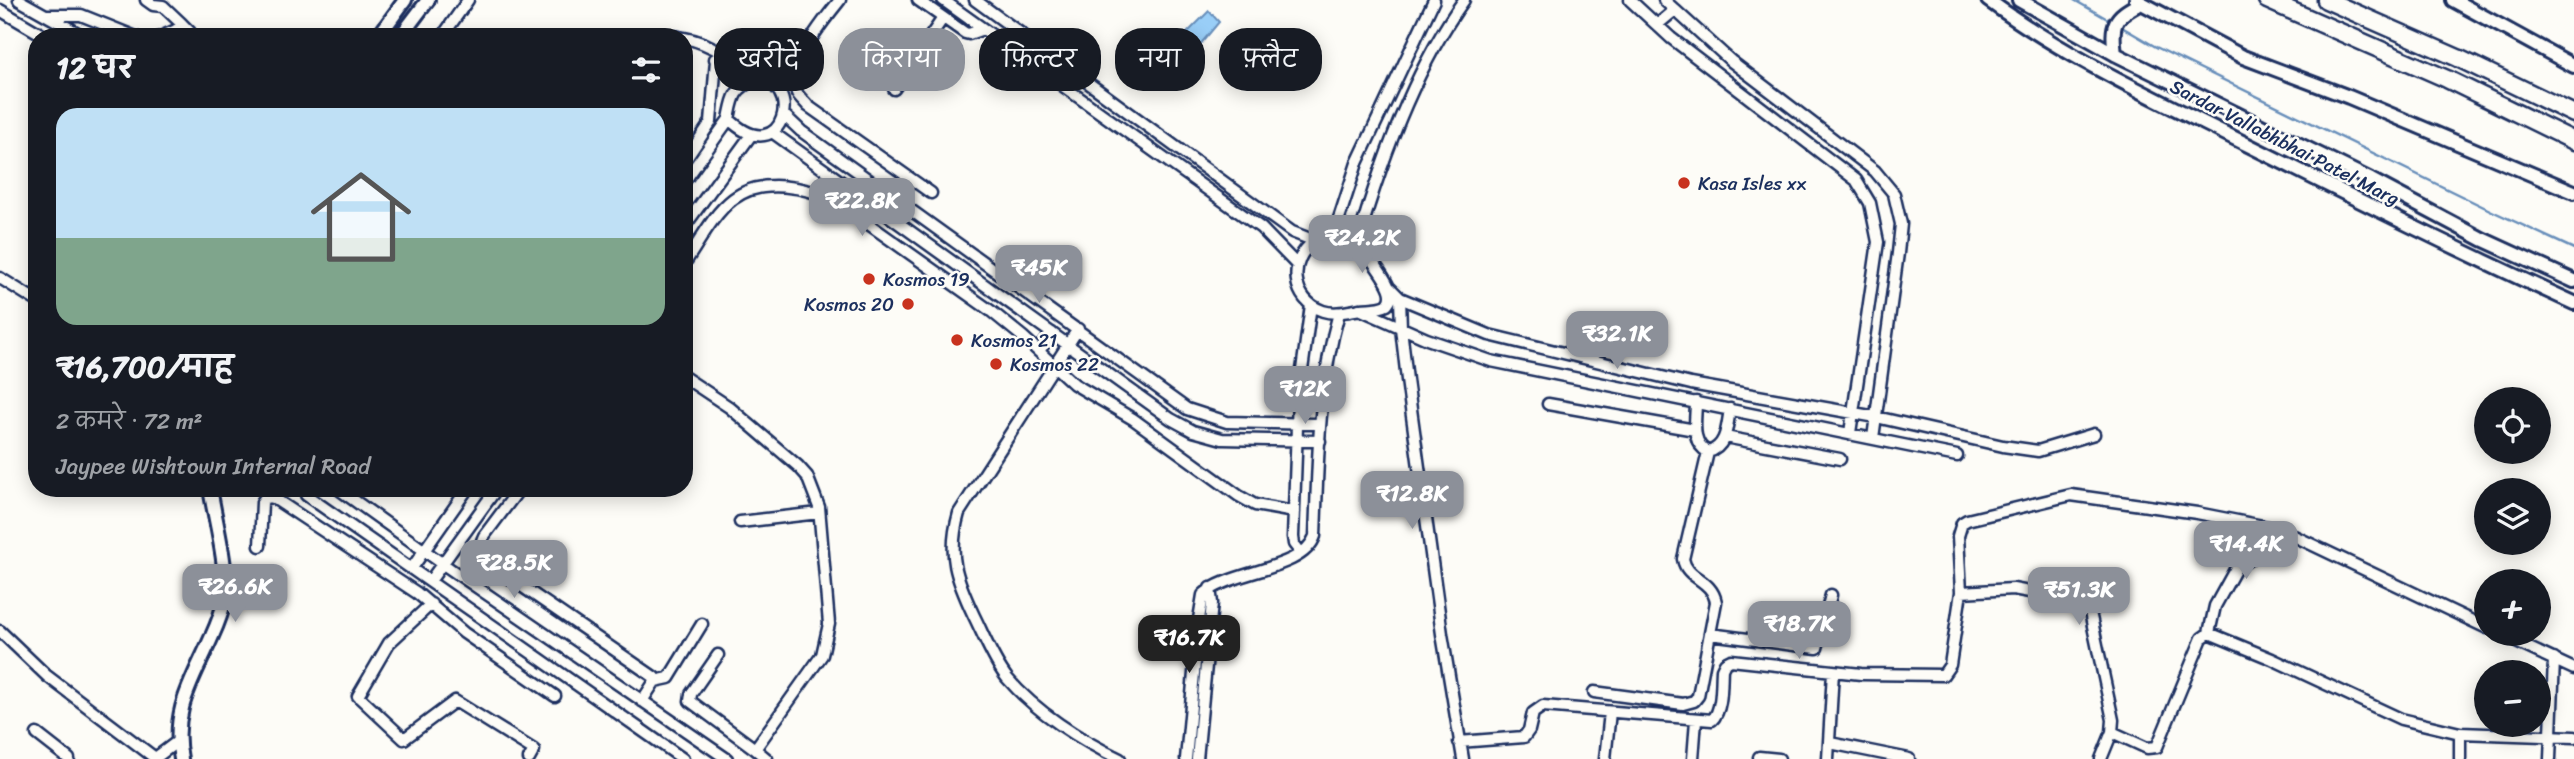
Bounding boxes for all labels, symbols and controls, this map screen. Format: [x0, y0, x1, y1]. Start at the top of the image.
chip: खरीदें [714, 28, 824, 91]
chip: किराया [838, 28, 965, 91]
chip: फ़िल्टर [979, 28, 1101, 91]
chip: नया [1115, 28, 1205, 91]
chip: फ़्लैट [1219, 28, 1322, 91]
text: 12 घर [56, 41, 134, 95]
icon: filters [627, 51, 665, 89]
street label: Sardar Vallabhbhai Patel Marg [2164, 70, 2406, 215]
icon: home [298, 154, 424, 280]
place label: Kasa Isles xx [1698, 167, 1807, 200]
marker: Kasa Isles xx [1676, 175, 1692, 191]
pin: ₹22.8K [805, 178, 919, 238]
text: ₹22.8K [825, 180, 899, 221]
pin: ₹24.2K [1305, 216, 1419, 275]
text: ₹24.2K [1325, 217, 1399, 258]
pin: ₹45K [998, 246, 1080, 305]
text: ₹45K [1011, 247, 1067, 288]
place label: Kosmos 19 [883, 263, 970, 296]
marker: Kosmos 19 [861, 271, 877, 287]
place label: Kosmos 20 [804, 288, 894, 321]
marker: Kosmos 20 [900, 296, 916, 312]
pin: ₹32.1K [1560, 312, 1674, 371]
text: ₹32.1K [1582, 313, 1652, 354]
place label: Kosmos 21 [971, 324, 1057, 357]
marker: Kosmos 21 [949, 332, 965, 348]
text: ₹16,700/माह [56, 340, 233, 394]
place label: Kosmos 22 [1010, 348, 1099, 381]
marker: Kosmos 22 [988, 356, 1004, 372]
pin: ₹12K [1264, 366, 1346, 426]
text: ₹12K [1280, 368, 1330, 409]
map controls [2474, 387, 2551, 737]
button: locate [2474, 387, 2551, 464]
text: 2 कमरे · 72 m² [56, 401, 203, 442]
text: Jaypee Wishtown Internal Road [56, 446, 370, 487]
pin: ₹12.8K [1355, 472, 1469, 531]
text: ₹12.8K [1377, 473, 1447, 514]
button: layers [2474, 478, 2551, 555]
pin: ₹14.4K [2189, 522, 2303, 581]
text: ₹14.4K [2210, 523, 2282, 564]
pin: ₹28.5K [457, 540, 571, 600]
text: ₹28.5K [476, 542, 552, 583]
pin: ₹26.6K [178, 564, 292, 624]
text: ₹26.6K [198, 566, 272, 607]
pin: ₹51.3K [2022, 568, 2136, 627]
text: ₹51.3K [2044, 569, 2114, 610]
button: + [2474, 569, 2551, 646]
pin: ₹18.7K [1742, 602, 1856, 661]
text: ₹18.7K [1764, 603, 1834, 644]
pin: ₹16.7K [1132, 616, 1246, 675]
text: ₹16.7K [1154, 617, 1224, 658]
button: − [2474, 660, 2551, 737]

